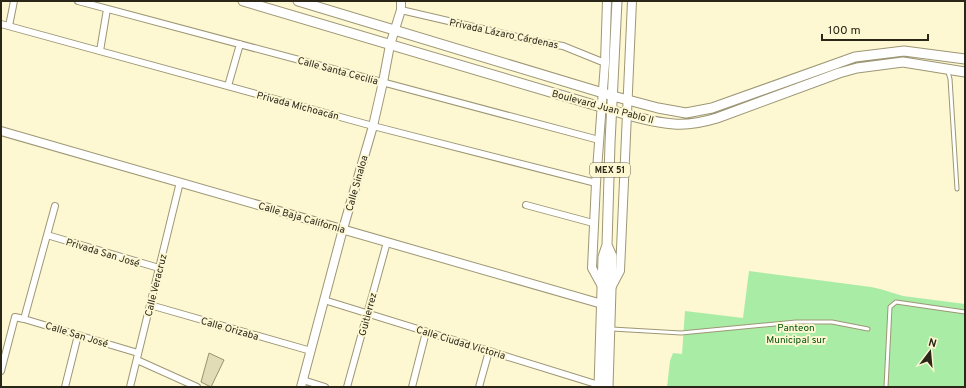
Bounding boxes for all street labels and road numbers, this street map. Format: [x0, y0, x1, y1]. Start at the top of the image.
street label: Privada Lázaro Cárdenas [448, 17, 560, 52]
street label: Calle Santa Cecilia [296, 54, 379, 88]
street label: Boulevard Juan Pablo II [550, 88, 655, 127]
street label: Privada Michoacán [255, 89, 340, 124]
street label: Calle Sinaloa [343, 154, 372, 213]
road number: MEX 51 [590, 163, 630, 177]
street label: Calle Baja California [257, 200, 347, 237]
street label: Privada San José [64, 236, 141, 271]
street label: Calle Veracruz [142, 253, 170, 318]
street label: Guitierrez [356, 291, 380, 338]
street label: Calle Orizaba [199, 315, 260, 344]
street label: Calle San José [44, 320, 110, 351]
street label: Calle Ciudad Victoria [414, 324, 507, 363]

